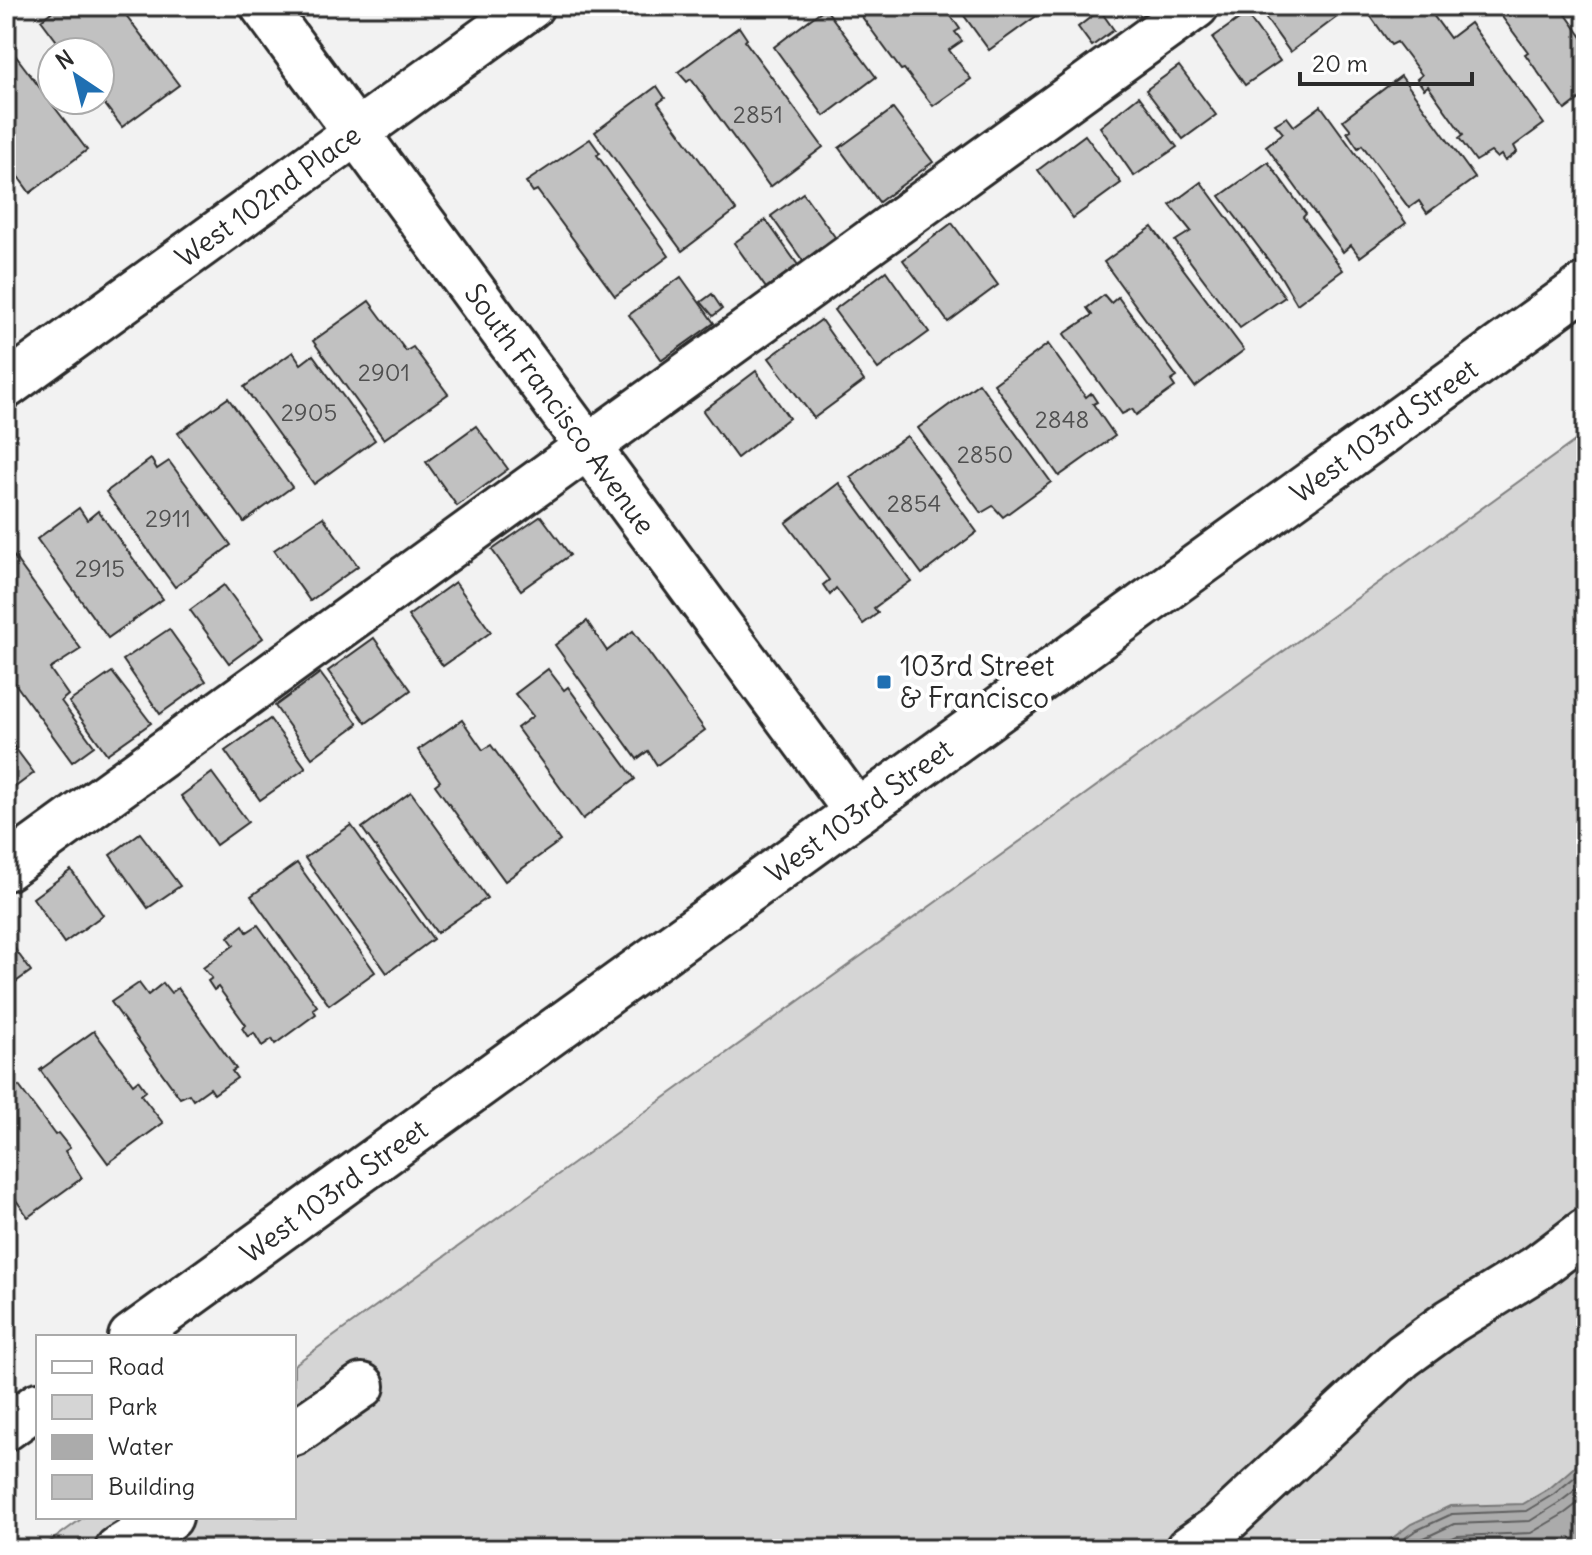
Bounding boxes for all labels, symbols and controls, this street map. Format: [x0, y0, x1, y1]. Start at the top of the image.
north arrow [36, 36, 116, 116]
scale bar [1300, 36, 1472, 86]
text: N [50, 44, 79, 75]
text: 20 m [1312, 48, 1368, 78]
house number: 2851 [733, 99, 783, 129]
street label: West 102nd Place [168, 117, 368, 275]
street label: South Francisco Avenue [457, 276, 663, 542]
street label: West 103rd Street [1283, 351, 1485, 511]
house number: 2901 [358, 357, 410, 387]
house number: 2905 [281, 397, 337, 427]
house number: 2848 [1035, 404, 1089, 434]
house number: 2850 [957, 439, 1013, 469]
house number: 2854 [887, 488, 941, 518]
house number: 2911 [145, 503, 191, 533]
house number: 2915 [75, 553, 125, 583]
place label: 103rd Street & Francisco [900, 648, 1054, 716]
marker: 103rd Street & Francisco [875, 673, 893, 691]
street label: West 103rd Street [758, 731, 960, 891]
street label: West 103rd Street [233, 1111, 435, 1271]
legend [36, 1335, 296, 1519]
text: Road [108, 1351, 164, 1381]
text: Park [108, 1391, 158, 1421]
text: Water [108, 1431, 173, 1461]
text: Building [108, 1471, 195, 1501]

